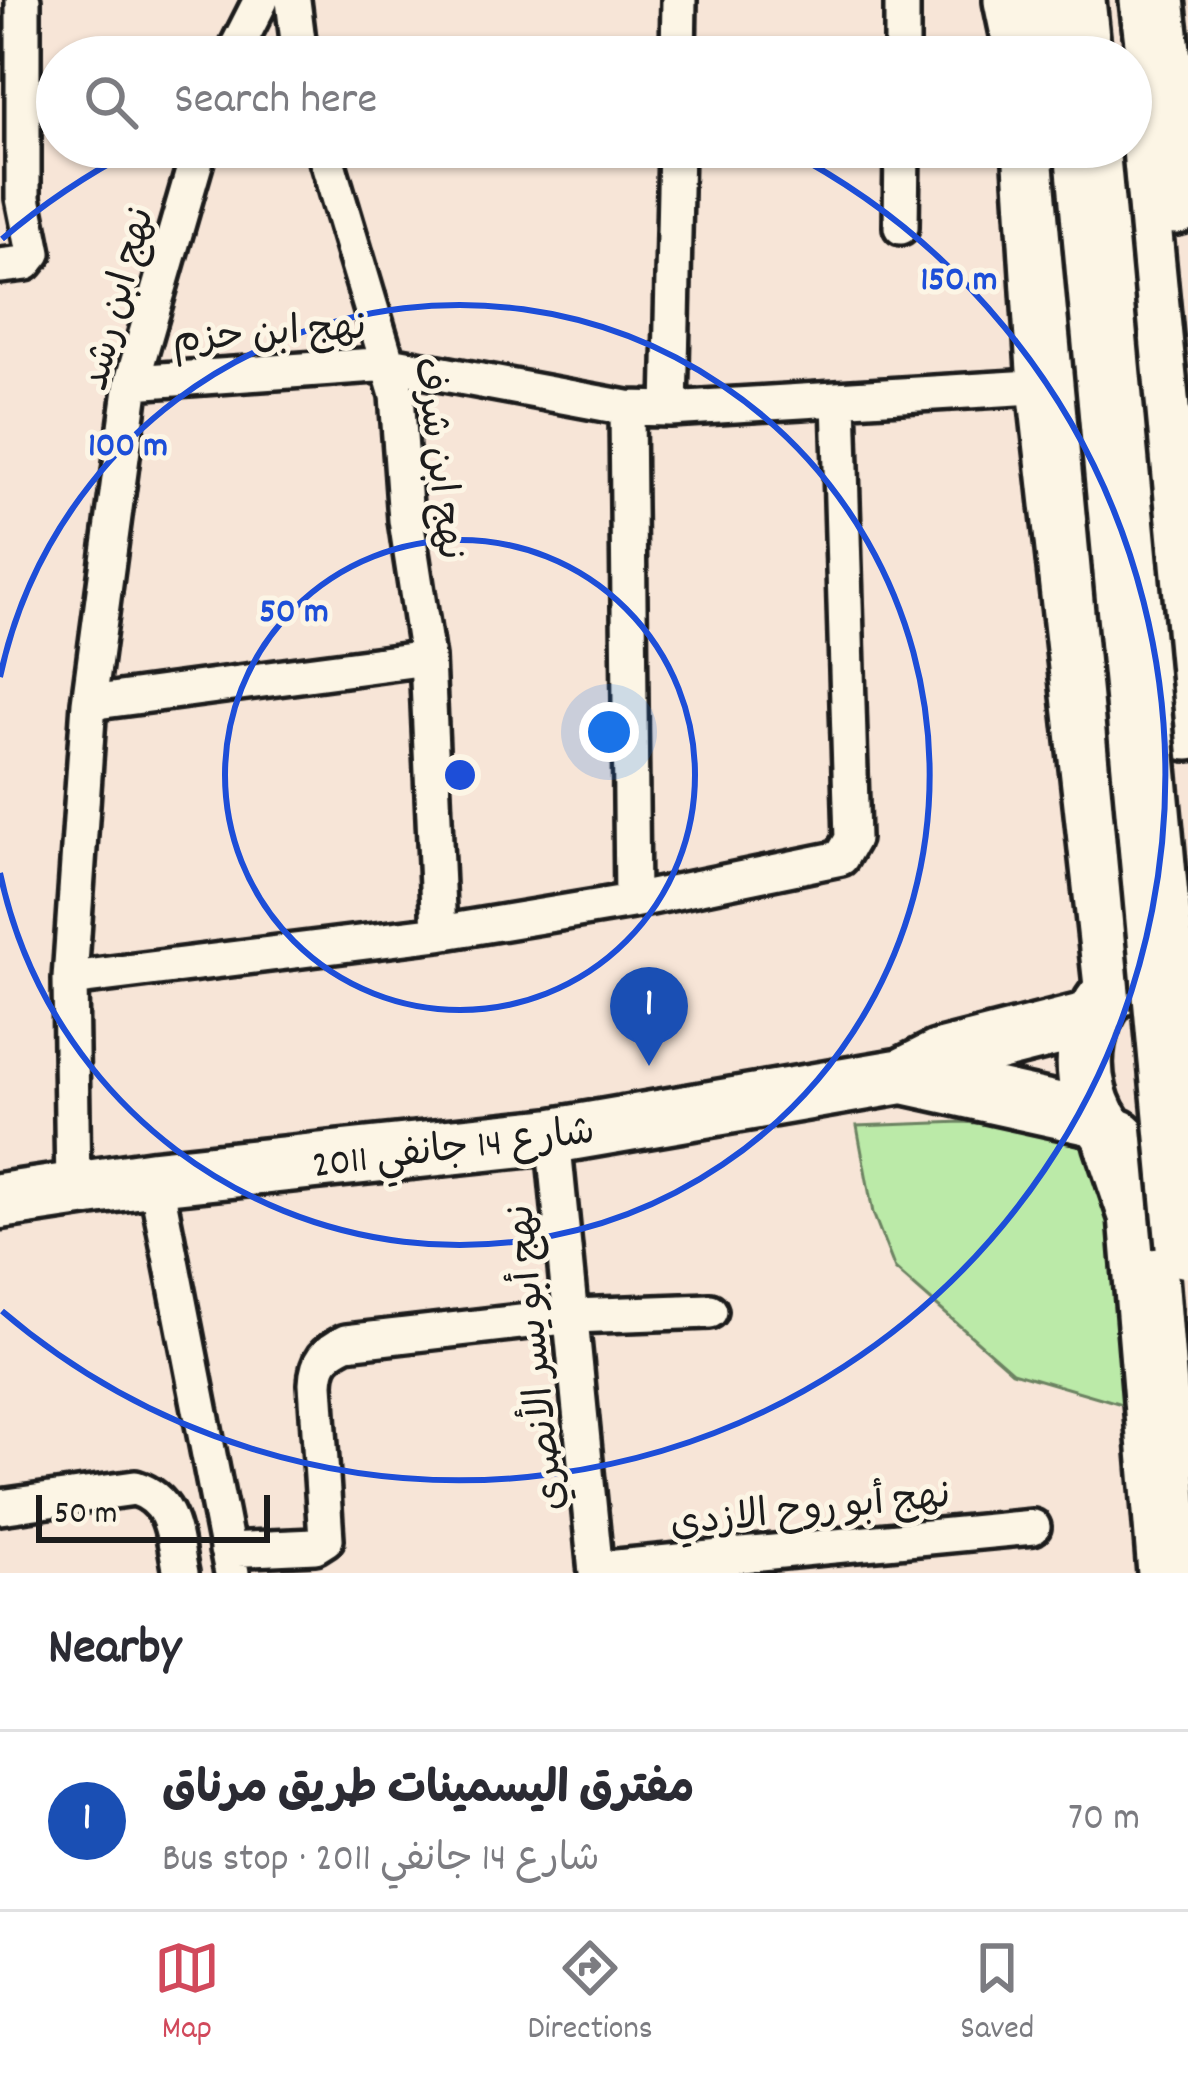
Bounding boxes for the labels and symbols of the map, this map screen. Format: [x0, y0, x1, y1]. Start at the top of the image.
street label: نهج ابن رشد [70, 202, 172, 397]
text: 150 m [920, 256, 998, 308]
street label: نهج ابن حزم [171, 302, 368, 371]
street label: نهج ابن شرف [396, 354, 475, 563]
text: 100 m [88, 422, 168, 474]
text: 50 m [259, 588, 329, 640]
your location [579, 702, 639, 762]
centre of rings [439, 754, 481, 796]
pin: 1 [610, 967, 688, 1066]
street label: شارع 14 جانفي 2011 [309, 1107, 598, 1196]
street label: نهج أبو يسر الأنصري [492, 1201, 583, 1514]
street label: نهج أبو روح الازدي [668, 1470, 954, 1555]
scale bar [36, 1489, 270, 1542]

